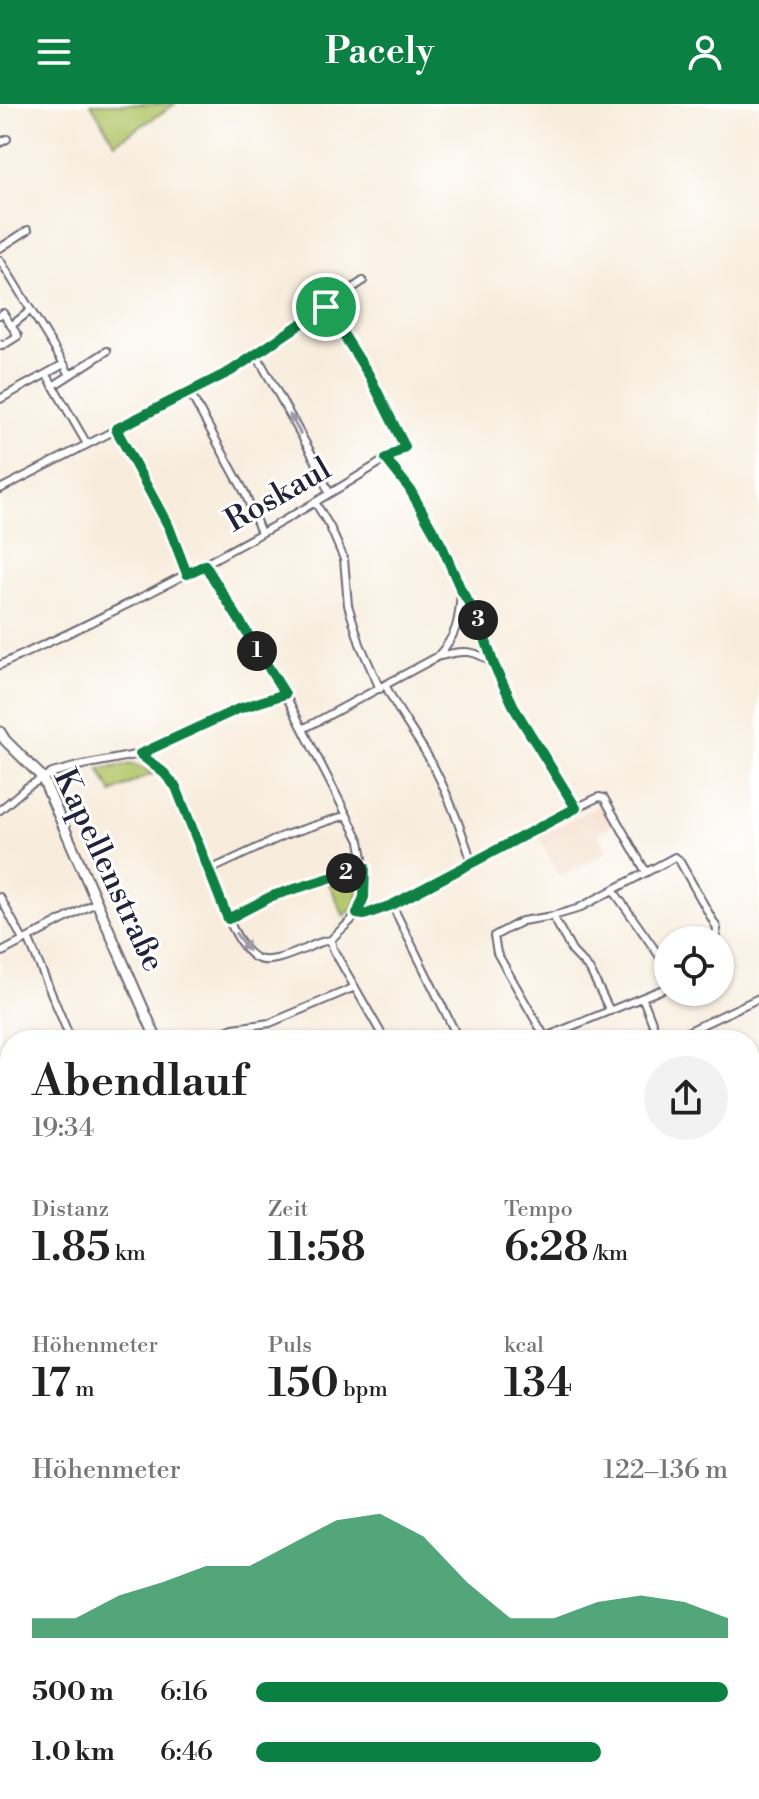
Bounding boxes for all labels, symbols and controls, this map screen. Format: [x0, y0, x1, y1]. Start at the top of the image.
icon: menu [32, 30, 76, 74]
text: Pacely [325, 30, 434, 75]
icon: person [683, 30, 727, 74]
pin [292, 273, 360, 341]
icon: arrive [304, 285, 348, 329]
one-way arrow [288, 412, 301, 435]
street label: Roskaul [218, 449, 338, 541]
pin: 3 [458, 600, 498, 640]
text: 3 [471, 606, 485, 633]
pin: 1 [237, 631, 277, 671]
text: 1 [252, 637, 262, 664]
street label: Kapellenstraße [45, 762, 173, 978]
pin: 2 [326, 853, 366, 893]
text: 2 [339, 859, 353, 886]
map controls [654, 926, 734, 1006]
button: locate [654, 926, 734, 1006]
one-way arrow [234, 931, 250, 953]
text: Abendlauf [32, 1054, 247, 1109]
button: share [644, 1056, 728, 1140]
text: 19:34 [32, 1112, 94, 1144]
text: Distanz [32, 1196, 109, 1223]
text: Zeit [268, 1196, 308, 1223]
text: Tempo [504, 1196, 573, 1223]
text: 1.85 [32, 1223, 110, 1273]
text: 11:58 [268, 1223, 366, 1273]
text: 6:28 [504, 1223, 589, 1273]
text: km [110, 1240, 146, 1267]
text: /km [589, 1240, 628, 1267]
text: Höhenmeter [32, 1332, 158, 1359]
text: Puls [268, 1332, 312, 1359]
text: kcal [504, 1332, 544, 1359]
text: 17 [32, 1359, 71, 1409]
text: 150 [268, 1359, 339, 1409]
text: 134 [504, 1359, 572, 1409]
text: m [71, 1376, 95, 1403]
text: bpm [339, 1376, 388, 1403]
text: Höhenmeter [32, 1454, 181, 1486]
text: 122–136 m [603, 1454, 728, 1486]
text: 500 m [32, 1676, 114, 1708]
text: 6:16 [160, 1676, 208, 1708]
text: 1.0 km [32, 1736, 115, 1768]
text: 6:46 [160, 1736, 213, 1768]

